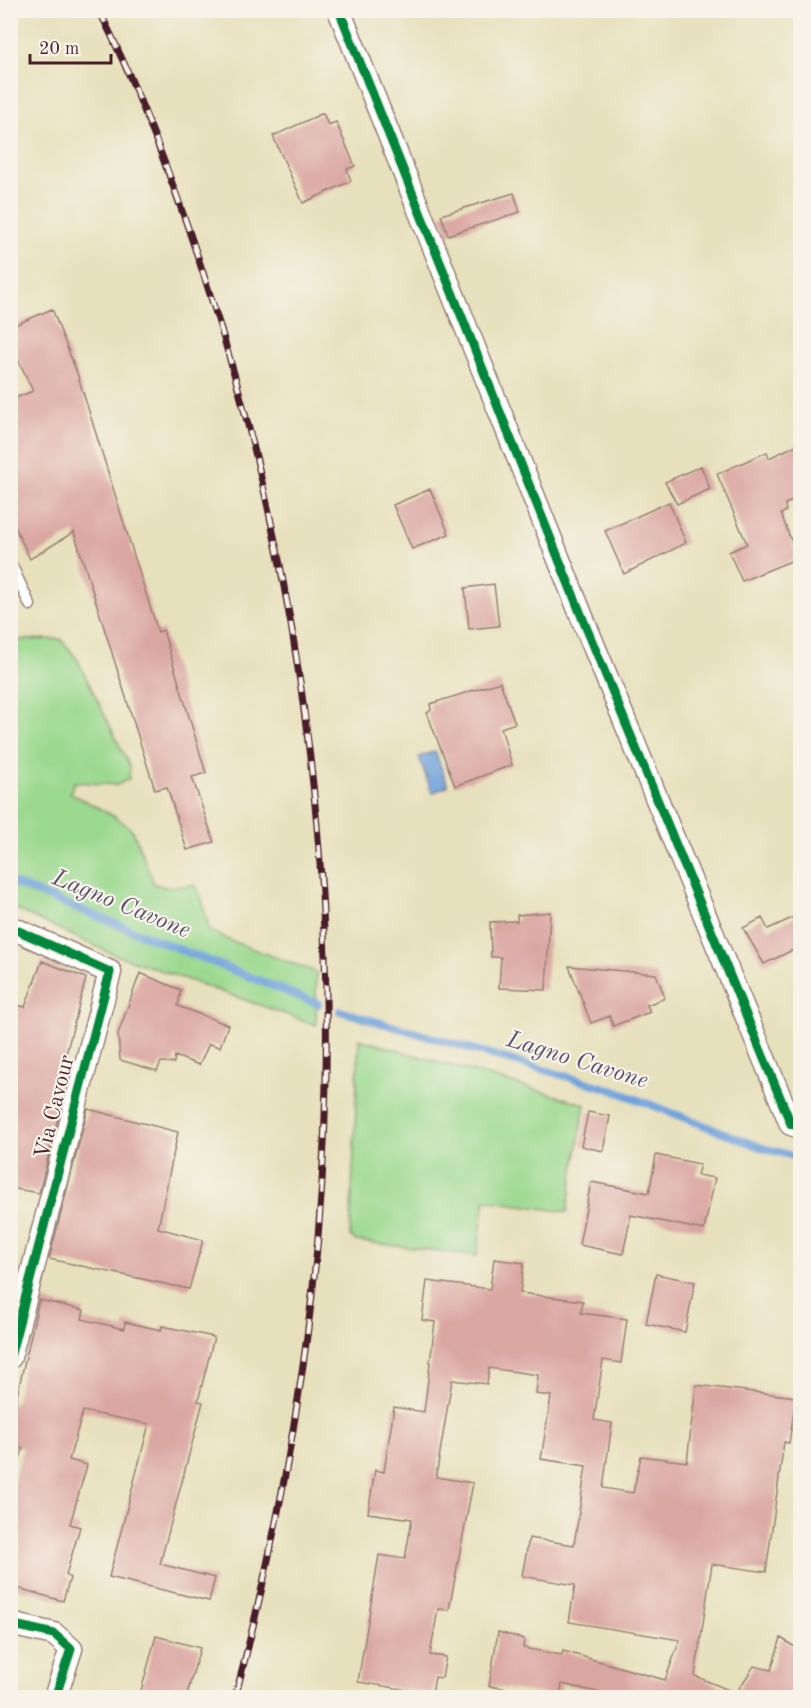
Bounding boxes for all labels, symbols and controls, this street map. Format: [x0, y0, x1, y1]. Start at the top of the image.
scale bar [30, 27, 111, 65]
text: 20 m [39, 40, 79, 58]
water label: Lagno Cavone [48, 866, 194, 944]
water label: Lagno Cavone [502, 1028, 651, 1094]
street label: Via Cavour [31, 1053, 79, 1161]

